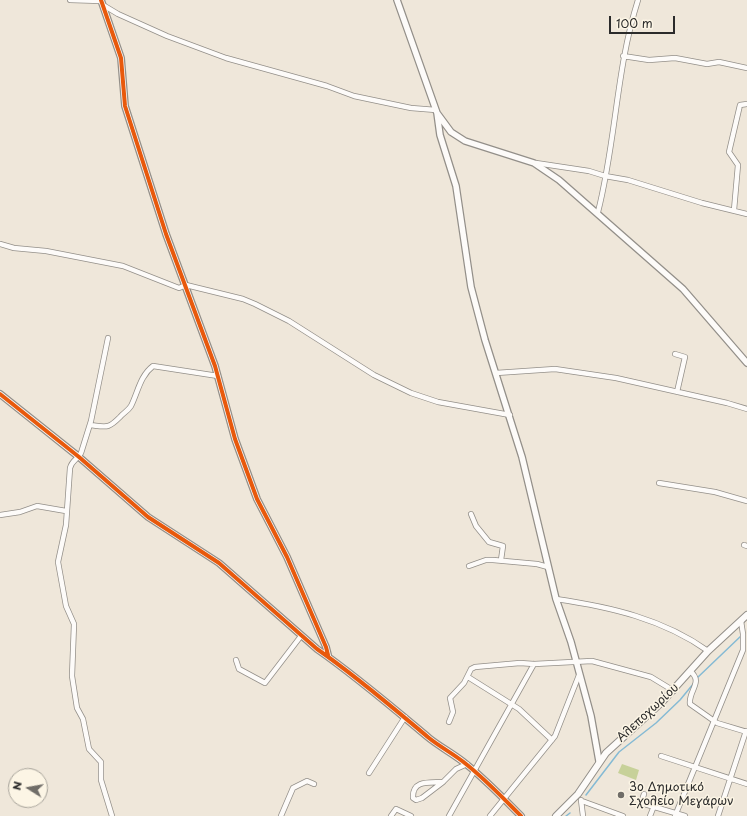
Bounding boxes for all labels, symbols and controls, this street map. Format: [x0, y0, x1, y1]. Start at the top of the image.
scale bar [611, 8, 677, 34]
text: 100 m [616, 14, 653, 32]
street label: Αλεποχωρίου [614, 681, 682, 745]
north arrow [8, 768, 48, 808]
text: N [8, 780, 26, 792]
place label: 3ο Δημοτικό Σχολείο Μεγάρων [629, 781, 734, 809]
marker: 3ο Δημοτικό Σχολείο Μεγάρων [616, 790, 626, 800]

